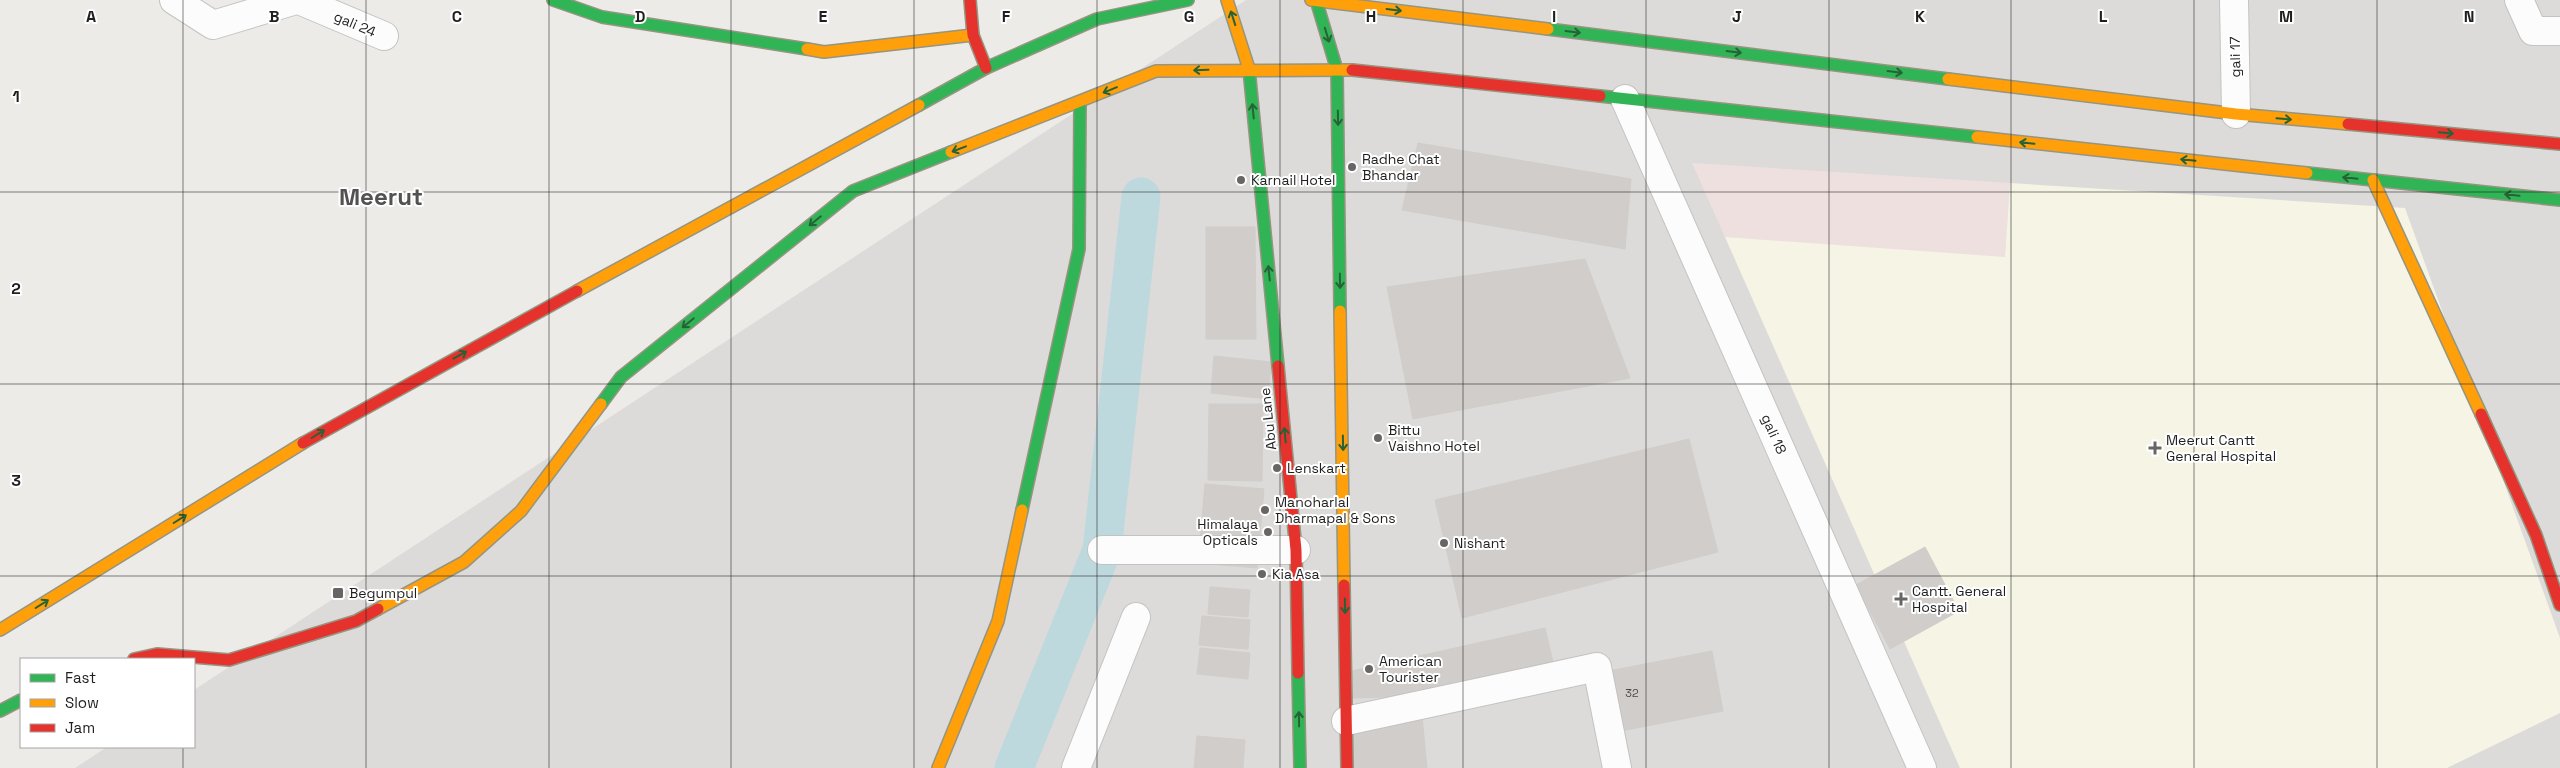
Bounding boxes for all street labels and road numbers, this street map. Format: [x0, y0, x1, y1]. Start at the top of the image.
street label: gali 24 [331, 7, 379, 41]
street label: gali 17 [2226, 36, 2244, 78]
street label: Abu Lane [1256, 387, 1280, 451]
street label: gali 18 [1757, 411, 1791, 457]

